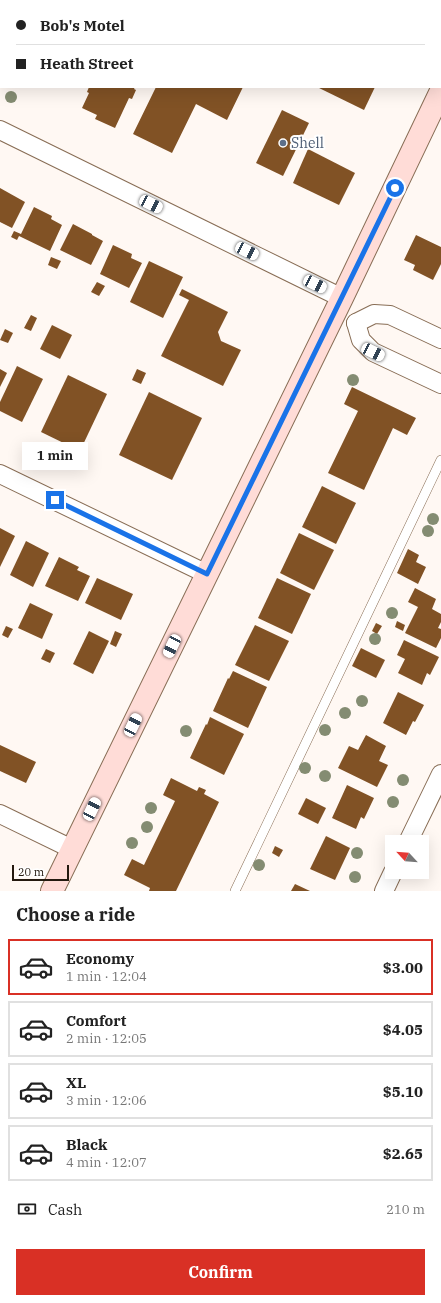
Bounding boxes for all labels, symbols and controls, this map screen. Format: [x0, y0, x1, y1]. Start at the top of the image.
text: Bob's Motel [40, 16, 125, 35]
text: Heath Street [40, 54, 133, 73]
place label: Shell [291, 134, 324, 152]
marker: Shell [278, 138, 288, 148]
route start [386, 179, 404, 197]
car [138, 193, 164, 215]
car [234, 240, 260, 262]
car [302, 273, 328, 295]
car [360, 341, 386, 363]
callout: 1 min [22, 442, 88, 470]
text: 1 min [37, 447, 73, 464]
route end [46, 491, 64, 509]
car [161, 633, 183, 659]
car [122, 712, 144, 738]
car [81, 796, 103, 822]
north arrow [385, 835, 429, 879]
map controls [385, 835, 429, 879]
scale bar [12, 863, 69, 882]
text: 20 m [18, 865, 44, 879]
text: Choose a ride [16, 903, 135, 926]
icon: car [18, 949, 54, 985]
text: Economy [66, 949, 134, 968]
text: $3.00 [383, 958, 423, 977]
text: 1 min · 12:04 [66, 968, 147, 985]
icon: car [18, 1011, 54, 1047]
text: Comfort [66, 1011, 126, 1030]
text: $4.05 [383, 1020, 423, 1039]
text: 2 min · 12:05 [66, 1030, 147, 1047]
icon: car [18, 1073, 54, 1109]
text: XL [66, 1073, 86, 1092]
text: $5.10 [383, 1082, 423, 1101]
text: 3 min · 12:06 [66, 1092, 147, 1109]
icon: car [18, 1135, 54, 1171]
text: Black [66, 1135, 107, 1154]
text: $2.65 [383, 1144, 423, 1163]
text: 4 min · 12:07 [66, 1154, 147, 1171]
icon: cash [16, 1198, 38, 1220]
text: Cash [48, 1200, 82, 1219]
text: 210 m [386, 1201, 425, 1218]
button: Confirm [16, 1249, 425, 1295]

